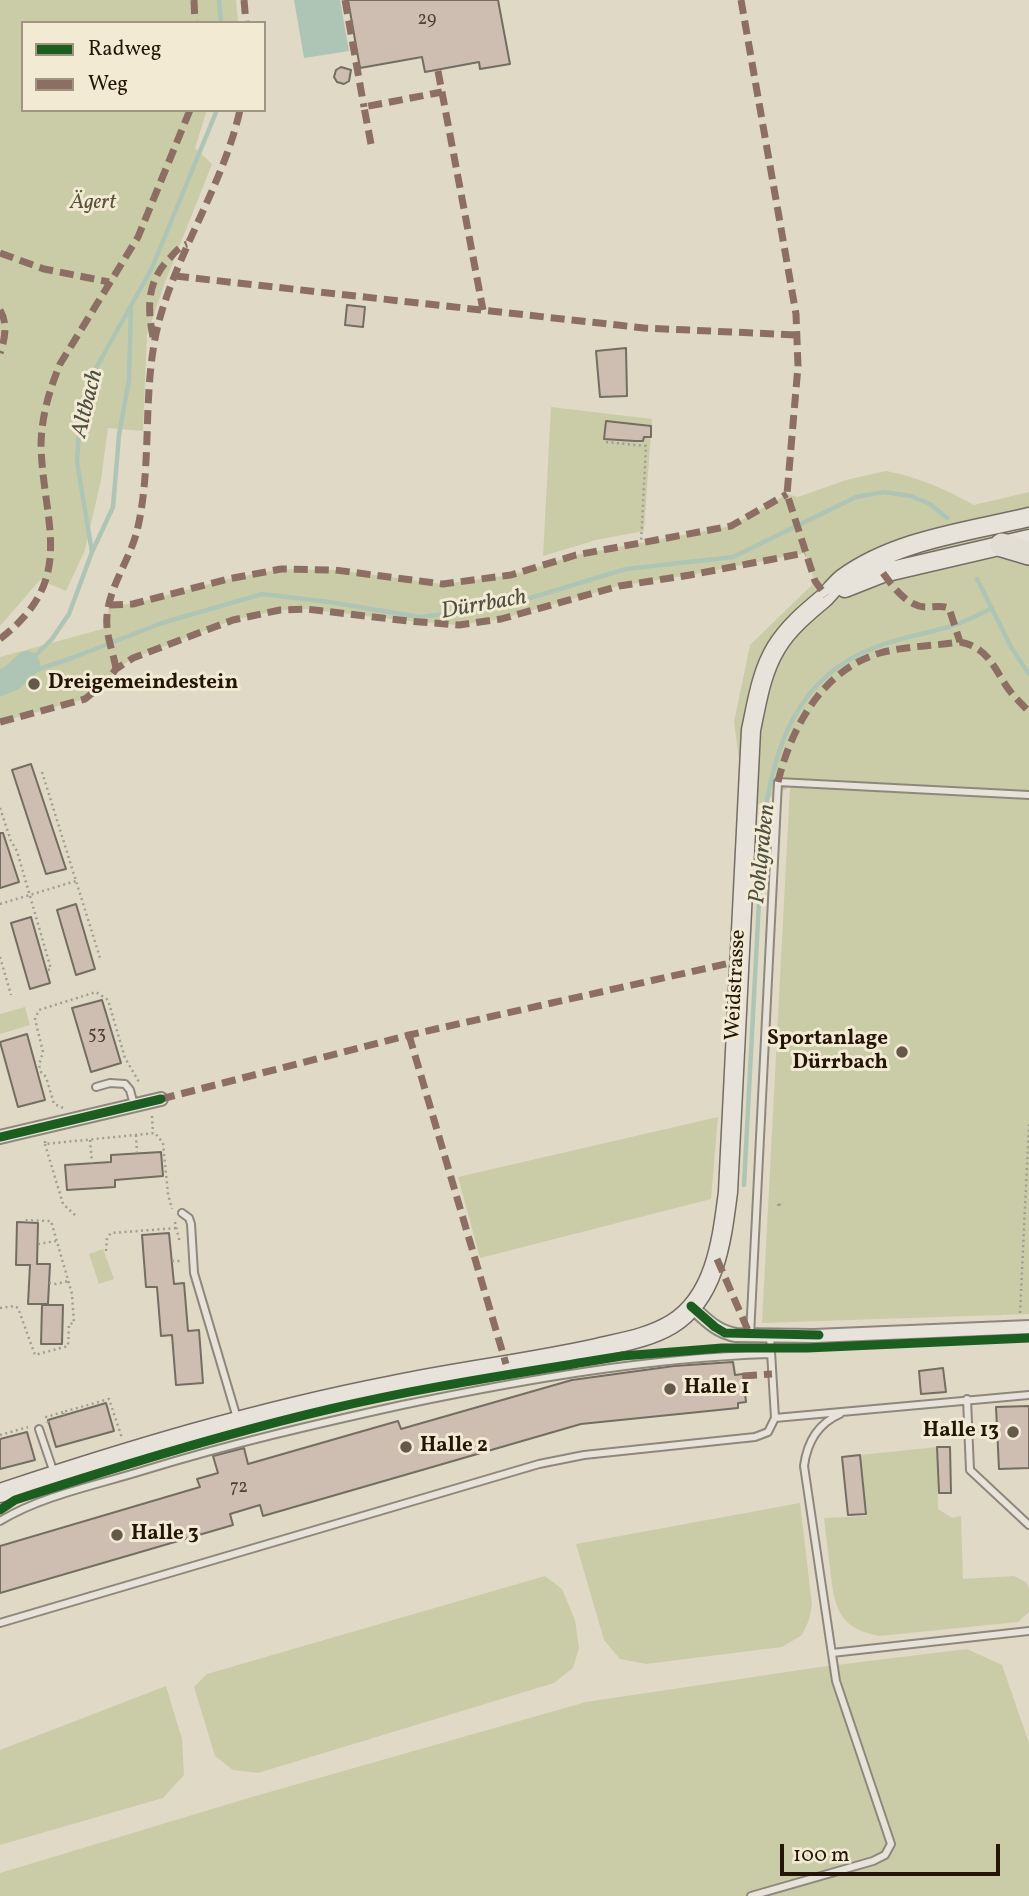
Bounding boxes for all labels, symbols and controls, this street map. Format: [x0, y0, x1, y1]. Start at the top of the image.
house number: 29 [418, 10, 436, 32]
legend [21, 21, 266, 112]
text: Radweg [88, 35, 161, 64]
text: Weg [88, 70, 128, 99]
park label: Ägert [70, 191, 116, 217]
water label: Altbach [67, 367, 111, 441]
water label: Dürrbach [439, 585, 529, 627]
place label: Dreigemeindestein [48, 671, 238, 697]
marker: Dreigemeindestein [26, 676, 42, 692]
water label: Pohlgraben [745, 803, 783, 905]
street label: Weidstrasse [722, 929, 752, 1041]
house number: 53 [88, 1025, 106, 1047]
place label: Sportanlage Dürrbach [767, 1027, 888, 1077]
marker: Sportanlage Dürrbach [894, 1044, 910, 1060]
place label: Halle 1 [684, 1376, 749, 1402]
marker: Halle 1 [662, 1381, 678, 1397]
place label: Halle 13 [923, 1419, 999, 1445]
marker: Halle 13 [1005, 1424, 1021, 1440]
place label: Halle 2 [420, 1434, 488, 1460]
marker: Halle 2 [398, 1439, 414, 1455]
house number: 72 [230, 1478, 248, 1500]
place label: Halle 3 [131, 1522, 199, 1548]
marker: Halle 3 [109, 1527, 125, 1543]
scale bar [784, 1829, 1004, 1873]
text: 100 m [793, 1841, 850, 1870]

